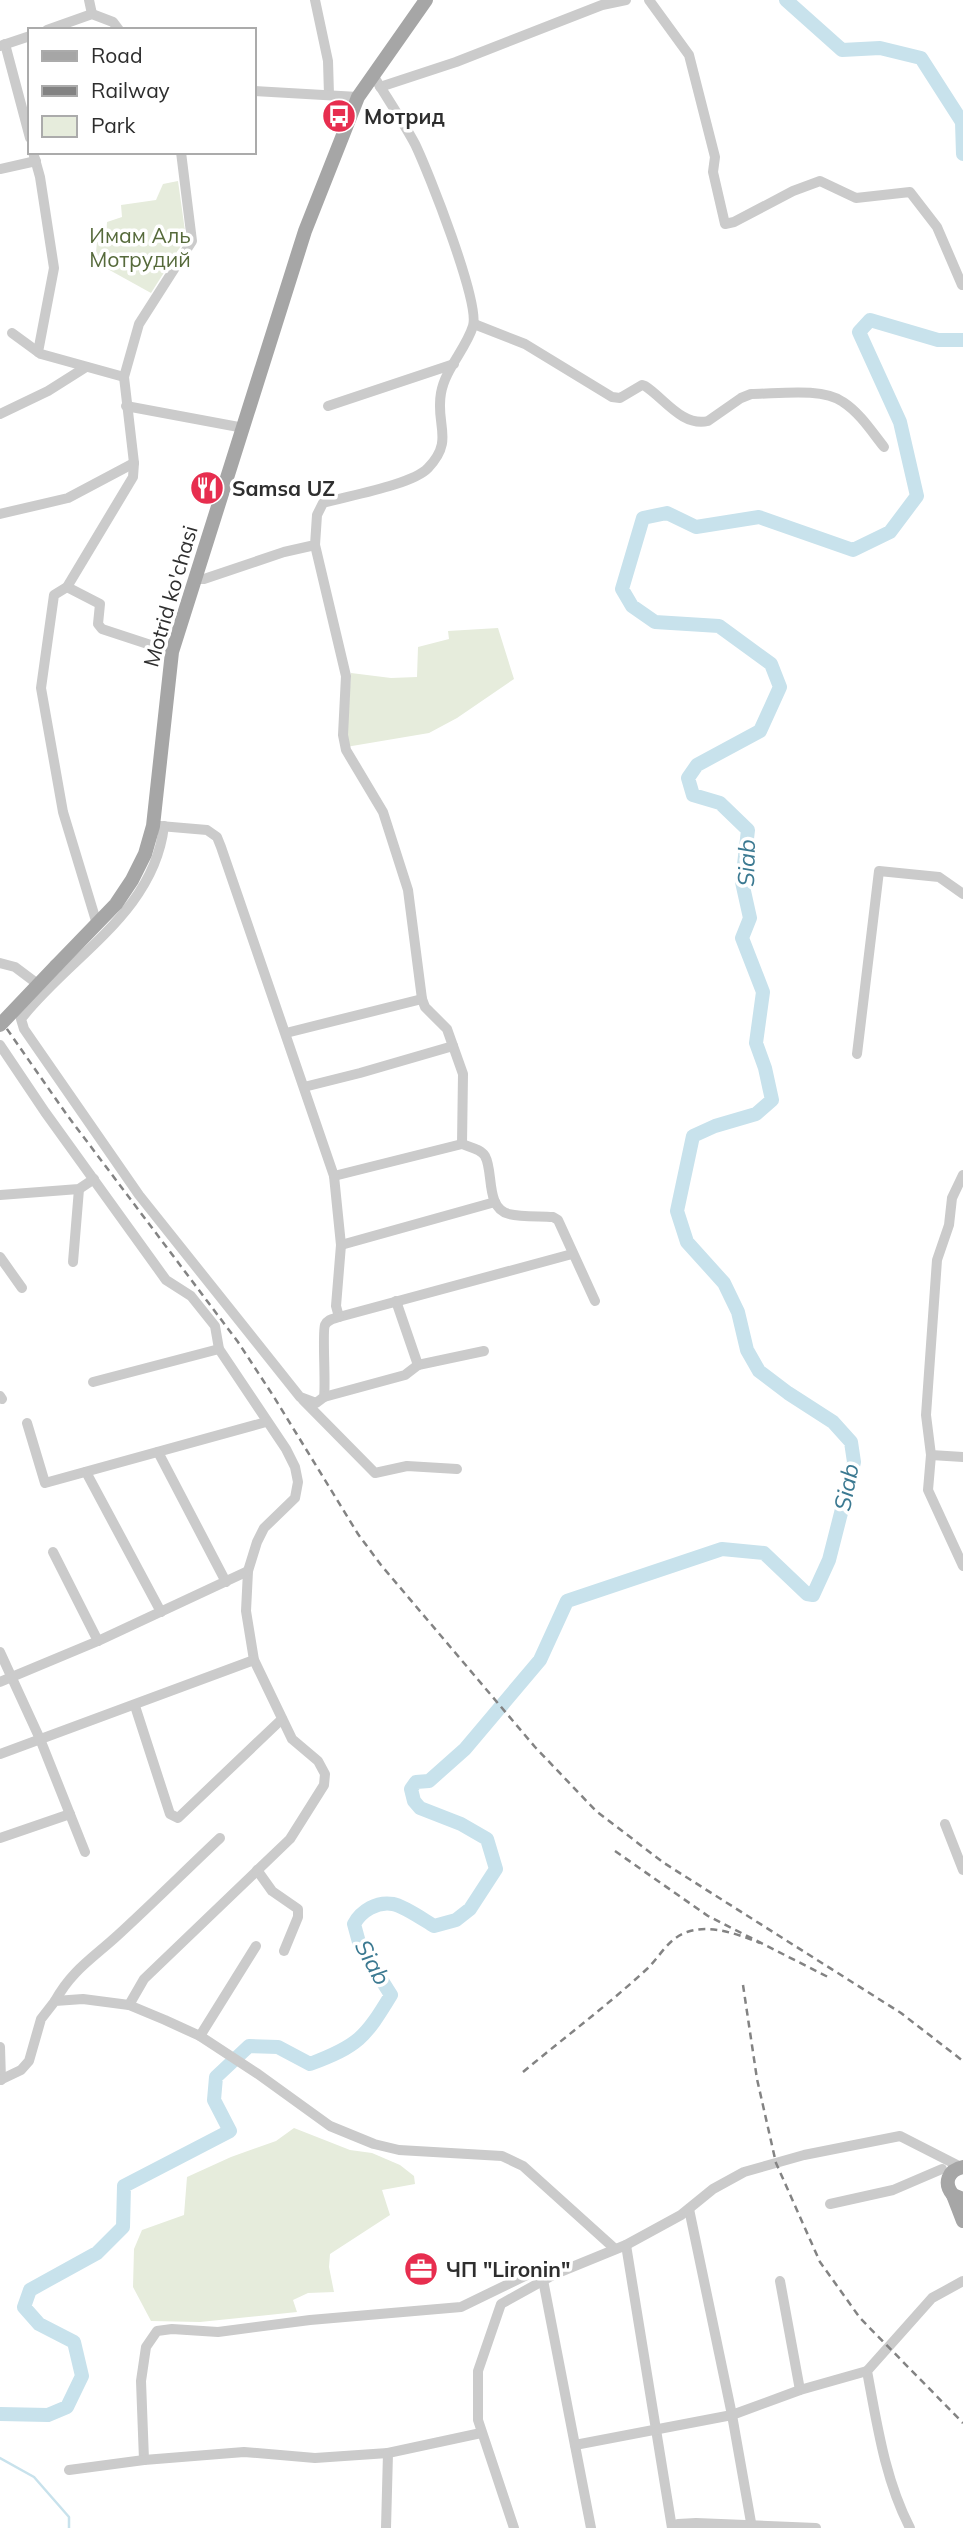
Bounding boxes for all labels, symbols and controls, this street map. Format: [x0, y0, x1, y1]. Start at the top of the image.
legend [28, 28, 256, 154]
text: Road [91, 42, 142, 68]
text: Railway [91, 77, 170, 103]
bus stop icon: Мотрид [320, 97, 358, 135]
place label: Мотрид [364, 103, 445, 129]
text: Park [91, 112, 135, 138]
park label: Имам Аль Мотрудий [89, 222, 191, 272]
restaurant icon: Samsa UZ [188, 469, 226, 507]
place label: Samsa UZ [232, 475, 335, 501]
street label: Motrid ko'chasi [137, 522, 203, 670]
water label: Siab [731, 839, 761, 887]
water label: Siab [827, 1461, 865, 1513]
water label: Siab [349, 1934, 397, 1990]
office icon: ЧП "Lironin" [402, 2250, 440, 2288]
place label: ЧП "Lironin" [446, 2256, 570, 2282]

